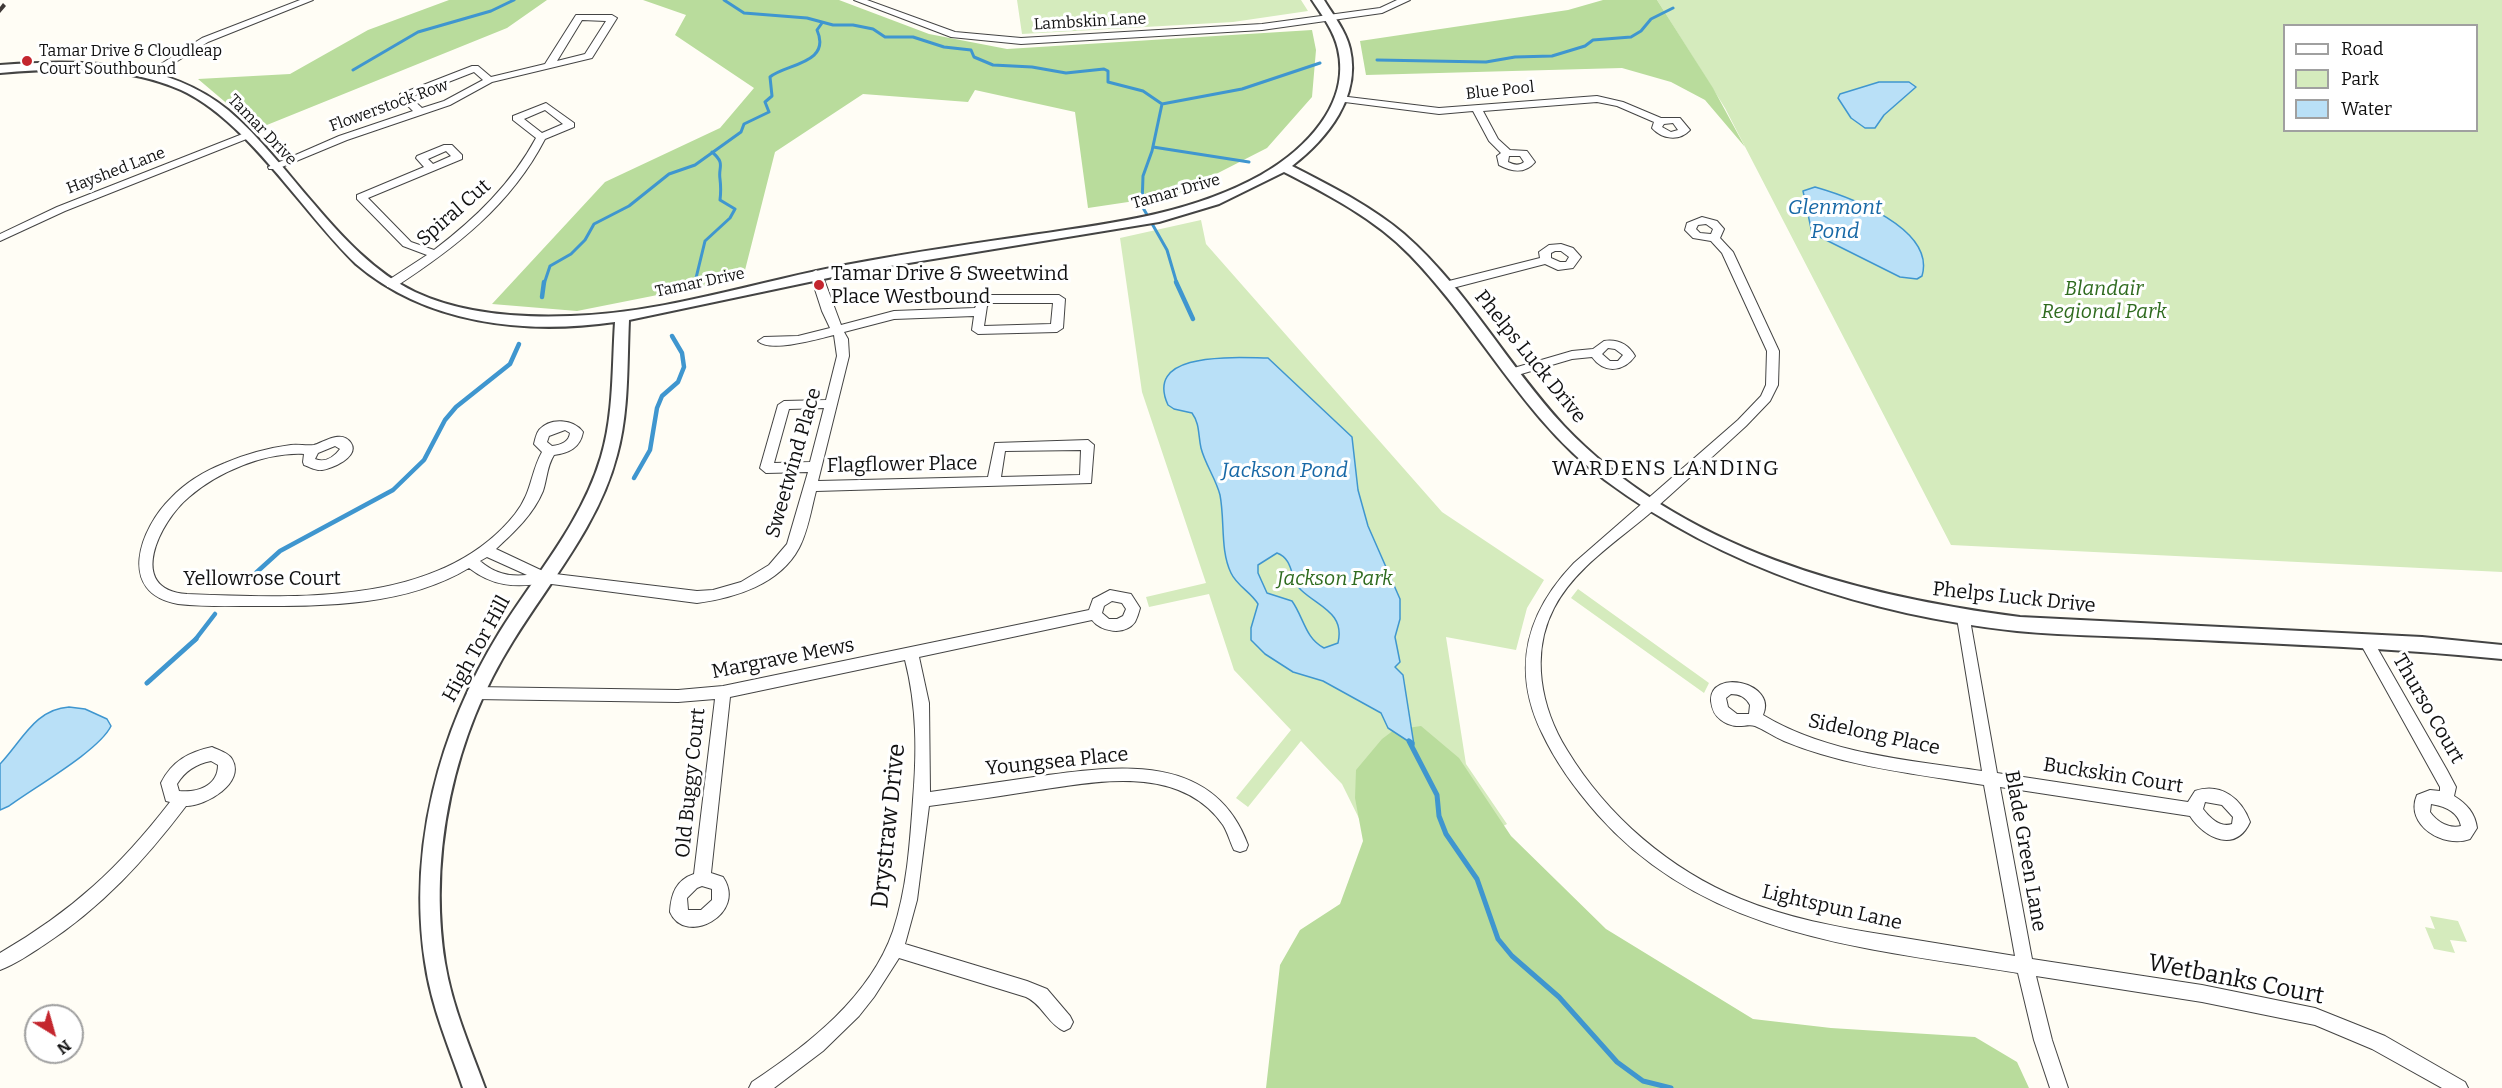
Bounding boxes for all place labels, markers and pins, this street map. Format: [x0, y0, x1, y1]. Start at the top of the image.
place label: Tamar Drive & Cloudleap Court Southbound [39, 42, 222, 80]
marker: Tamar Drive & Cloudleap Court Southbound [20, 54, 34, 68]
place label: Tamar Drive & Sweetwind Place Westbound [831, 262, 1069, 309]
marker: Tamar Drive & Sweetwind Place Westbound [812, 278, 826, 292]

